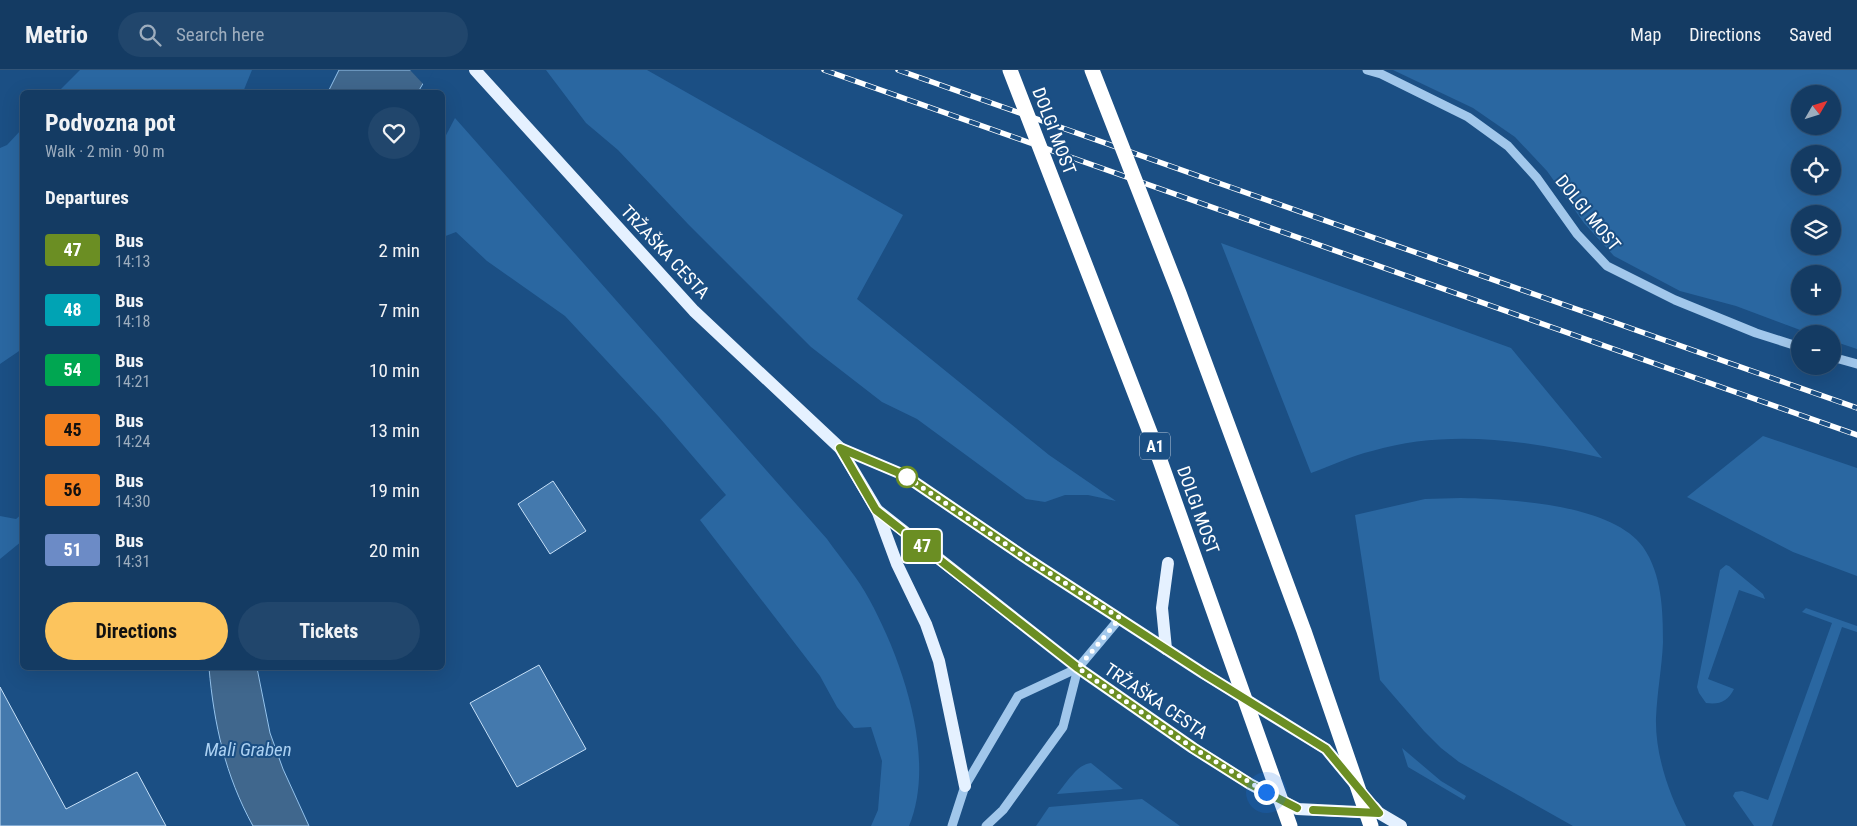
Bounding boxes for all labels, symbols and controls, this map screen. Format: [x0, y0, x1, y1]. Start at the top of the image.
search box [118, 12, 468, 57]
text: Metrio [25, 21, 88, 49]
icon: search [136, 21, 164, 49]
text: Search here [176, 23, 264, 46]
text: Map [1630, 24, 1661, 45]
text: Directions [1689, 24, 1761, 45]
text: Saved [1789, 24, 1832, 45]
street label: DOLGI MOST [1028, 84, 1081, 177]
north arrow [1791, 85, 1841, 135]
map controls [1791, 85, 1841, 375]
button: heart [368, 107, 420, 159]
text: Podvozna pot [45, 109, 175, 137]
text: Walk · 2 min · 90 m [45, 142, 165, 161]
button: locate [1791, 145, 1841, 195]
street label: DOLGI MOST [1551, 171, 1625, 255]
text: Departures [45, 186, 129, 209]
street label: TRŽAŠKA CESTA [617, 201, 714, 303]
button: layers [1791, 205, 1841, 255]
text: Bus [115, 229, 144, 252]
text: 47 [63, 239, 82, 260]
text: 2 min [378, 239, 420, 262]
text: 14:13 [115, 252, 150, 271]
button: + [1791, 265, 1841, 315]
text: Bus [115, 289, 144, 312]
text: 48 [63, 299, 82, 320]
text: 7 min [378, 299, 420, 322]
text: 14:18 [115, 312, 150, 331]
button: − [1791, 325, 1841, 375]
text: Bus [115, 349, 144, 372]
text: 54 [63, 359, 82, 380]
text: 10 min [369, 359, 420, 382]
text: 14:21 [115, 372, 150, 391]
text: Bus [115, 409, 144, 432]
text: 45 [63, 419, 82, 440]
text: 13 min [369, 419, 420, 442]
text: 14:24 [115, 432, 150, 451]
road number: A1 [1140, 432, 1170, 460]
street label: DOLGI MOST [1173, 463, 1224, 556]
unlabelled marker [896, 466, 918, 488]
text: Bus [115, 469, 144, 492]
text: 56 [63, 479, 82, 500]
text: 19 min [369, 479, 420, 502]
text: 14:30 [115, 492, 150, 511]
text: Bus [115, 529, 144, 552]
line badge: 47 [900, 530, 944, 562]
text: 47 [913, 535, 931, 556]
text: 51 [63, 539, 82, 560]
text: 20 min [369, 539, 420, 562]
text: 14:31 [115, 552, 150, 571]
button: Directions [45, 602, 228, 660]
button: Tickets [238, 602, 420, 660]
street label: TRŽAŠKA CESTA [1101, 658, 1212, 743]
water label: Mali Graben [204, 738, 292, 761]
your location [1254, 780, 1279, 805]

